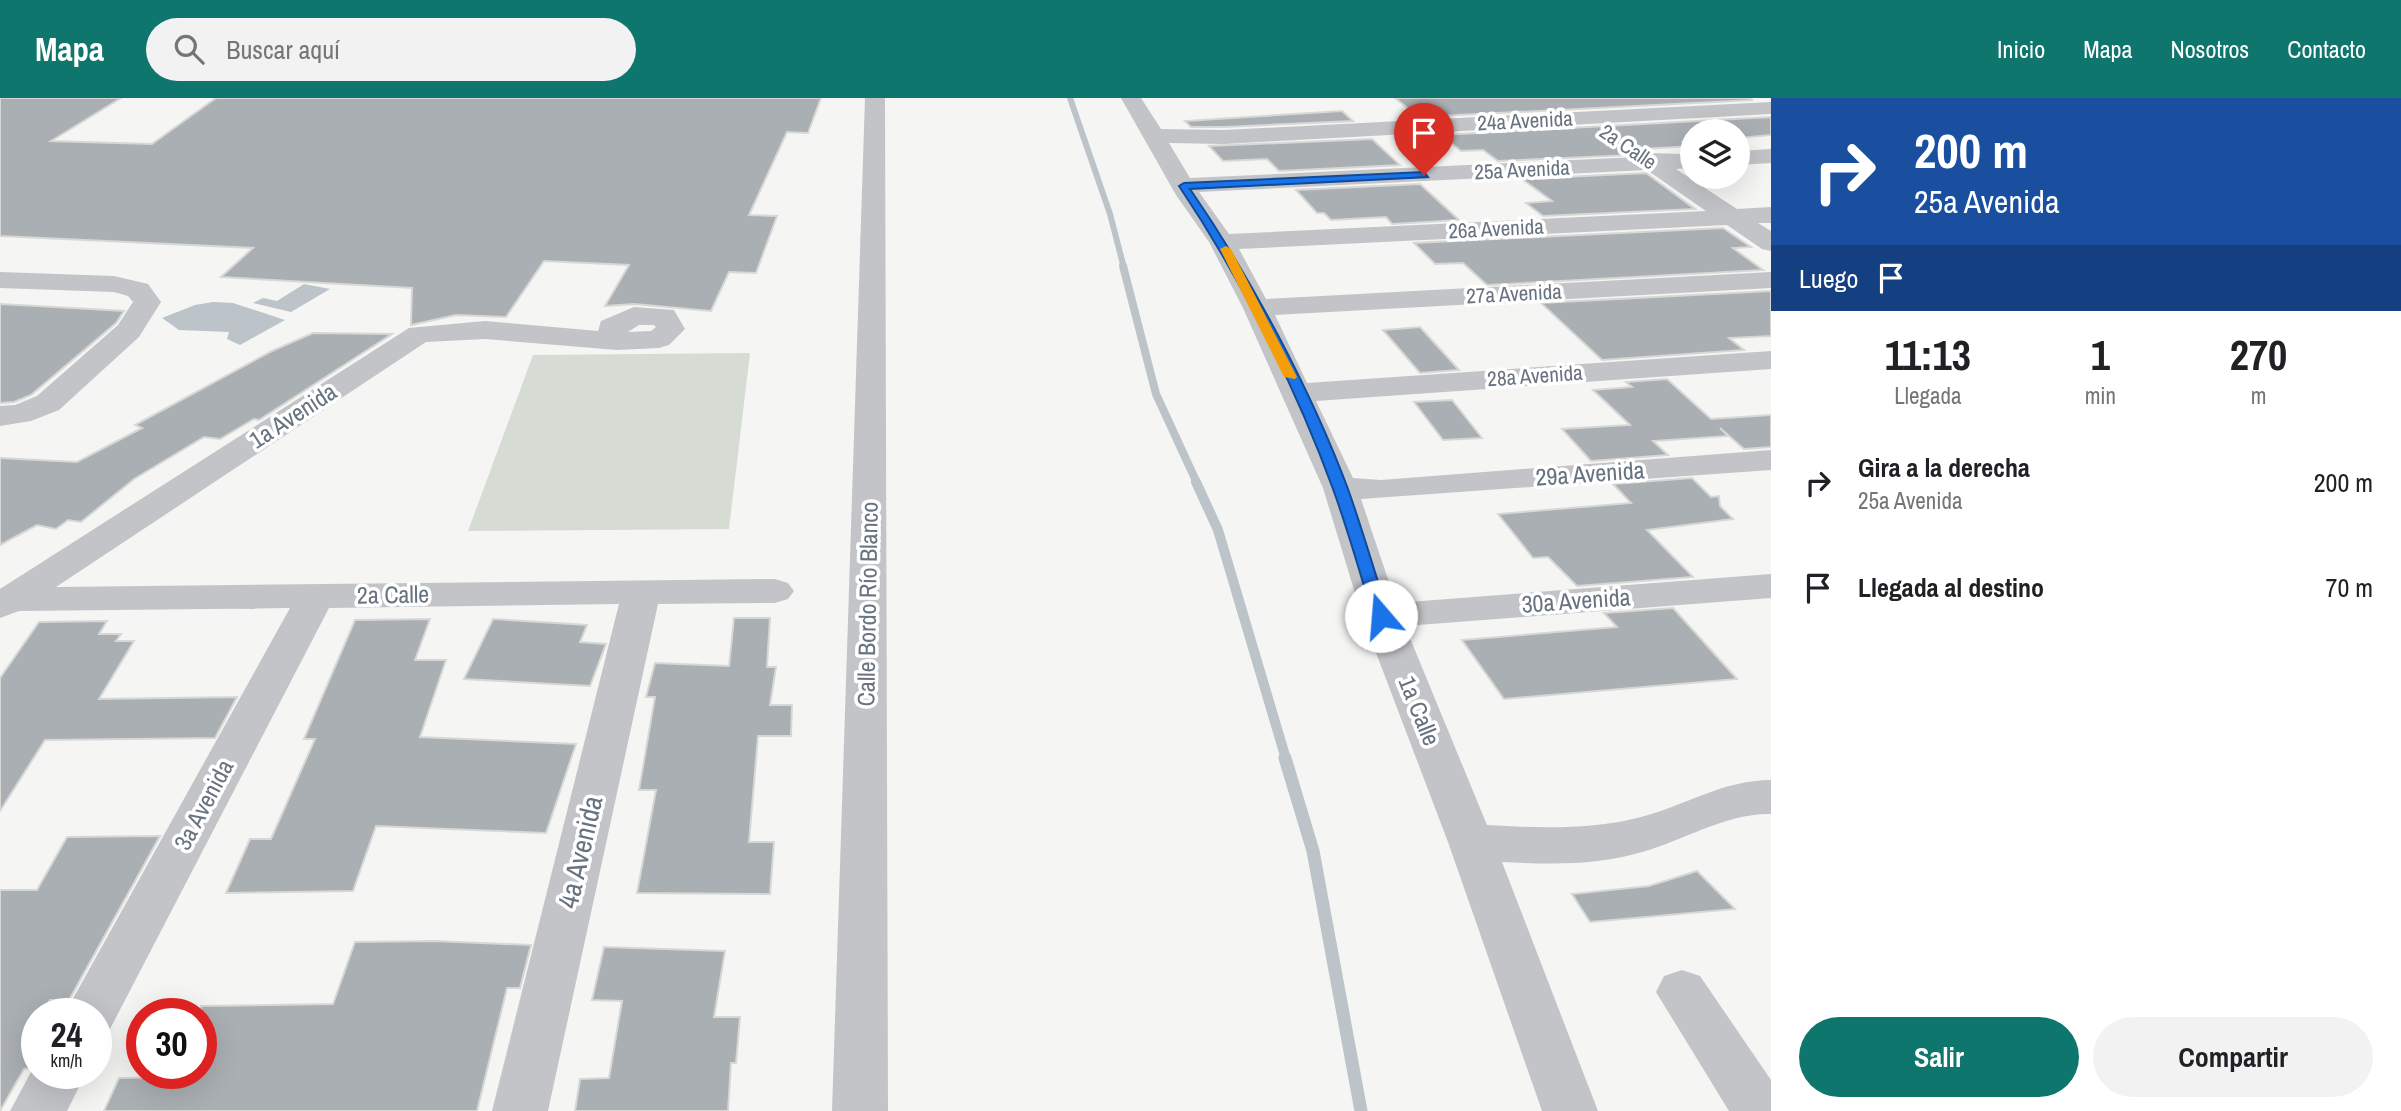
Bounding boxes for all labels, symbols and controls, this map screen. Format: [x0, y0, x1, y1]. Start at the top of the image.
search box [146, 18, 636, 81]
text: Mapa [35, 27, 104, 71]
icon: search [170, 30, 208, 68]
text: Buscar aquí [226, 32, 340, 67]
text: Inicio [1997, 33, 2045, 65]
text: Mapa [2083, 33, 2132, 65]
text: Nosotros [2170, 33, 2249, 65]
text: Contacto [2287, 33, 2366, 65]
pin [1394, 103, 1454, 175]
street label: 24a Avenida [1477, 104, 1574, 137]
icon: arrive [1405, 114, 1443, 152]
street label: 2a Calle [1594, 117, 1663, 176]
text: 200 m [1914, 117, 2028, 183]
map controls [1680, 119, 1750, 189]
button: layers [1680, 119, 1750, 189]
icon: right [1799, 126, 1890, 217]
street label: 25a Avenida [1474, 153, 1571, 186]
text: 25a Avenida [1914, 180, 2059, 223]
street label: 26a Avenida [1448, 212, 1545, 245]
icon: arrive [1872, 259, 1910, 297]
text: Luego [1799, 261, 1858, 296]
street label: 27a Avenida [1466, 277, 1563, 310]
text: 11:13 [1885, 327, 1971, 383]
text: 1 [2091, 327, 2110, 383]
text: 270 [2230, 327, 2287, 383]
street label: 28a Avenida [1486, 358, 1584, 393]
street label: 1a Avenida [243, 375, 342, 455]
text: Llegada [1894, 380, 1961, 411]
text: min [2085, 380, 2116, 411]
text: m [2251, 380, 2266, 411]
text: Gira a la derecha [1858, 450, 2030, 485]
street label: 29a Avenida [1534, 453, 1646, 493]
icon: right [1799, 464, 1837, 502]
text: 200 m [2314, 465, 2373, 500]
text: 25a Avenida [1858, 485, 1963, 516]
street label: Calle Bordo Río Blanco [849, 501, 885, 707]
icon: arrive [1799, 569, 1837, 607]
text: Llegada al destino [1858, 570, 2044, 605]
text: 70 m [2326, 570, 2373, 605]
street label: 2a Calle [357, 577, 429, 611]
position arrow [1344, 579, 1418, 653]
street label: 30a Avenida [1520, 580, 1632, 620]
street label: 1a Calle [1392, 671, 1448, 750]
street label: 3a Avenida [166, 754, 240, 855]
street label: 4a Avenida [549, 792, 611, 912]
speed limit sign: 30 [126, 998, 217, 1089]
text: 24 [51, 1011, 82, 1058]
button: Salir [1799, 1017, 2079, 1097]
button: Compartir [2093, 1017, 2373, 1097]
text: km/h [51, 1048, 83, 1073]

